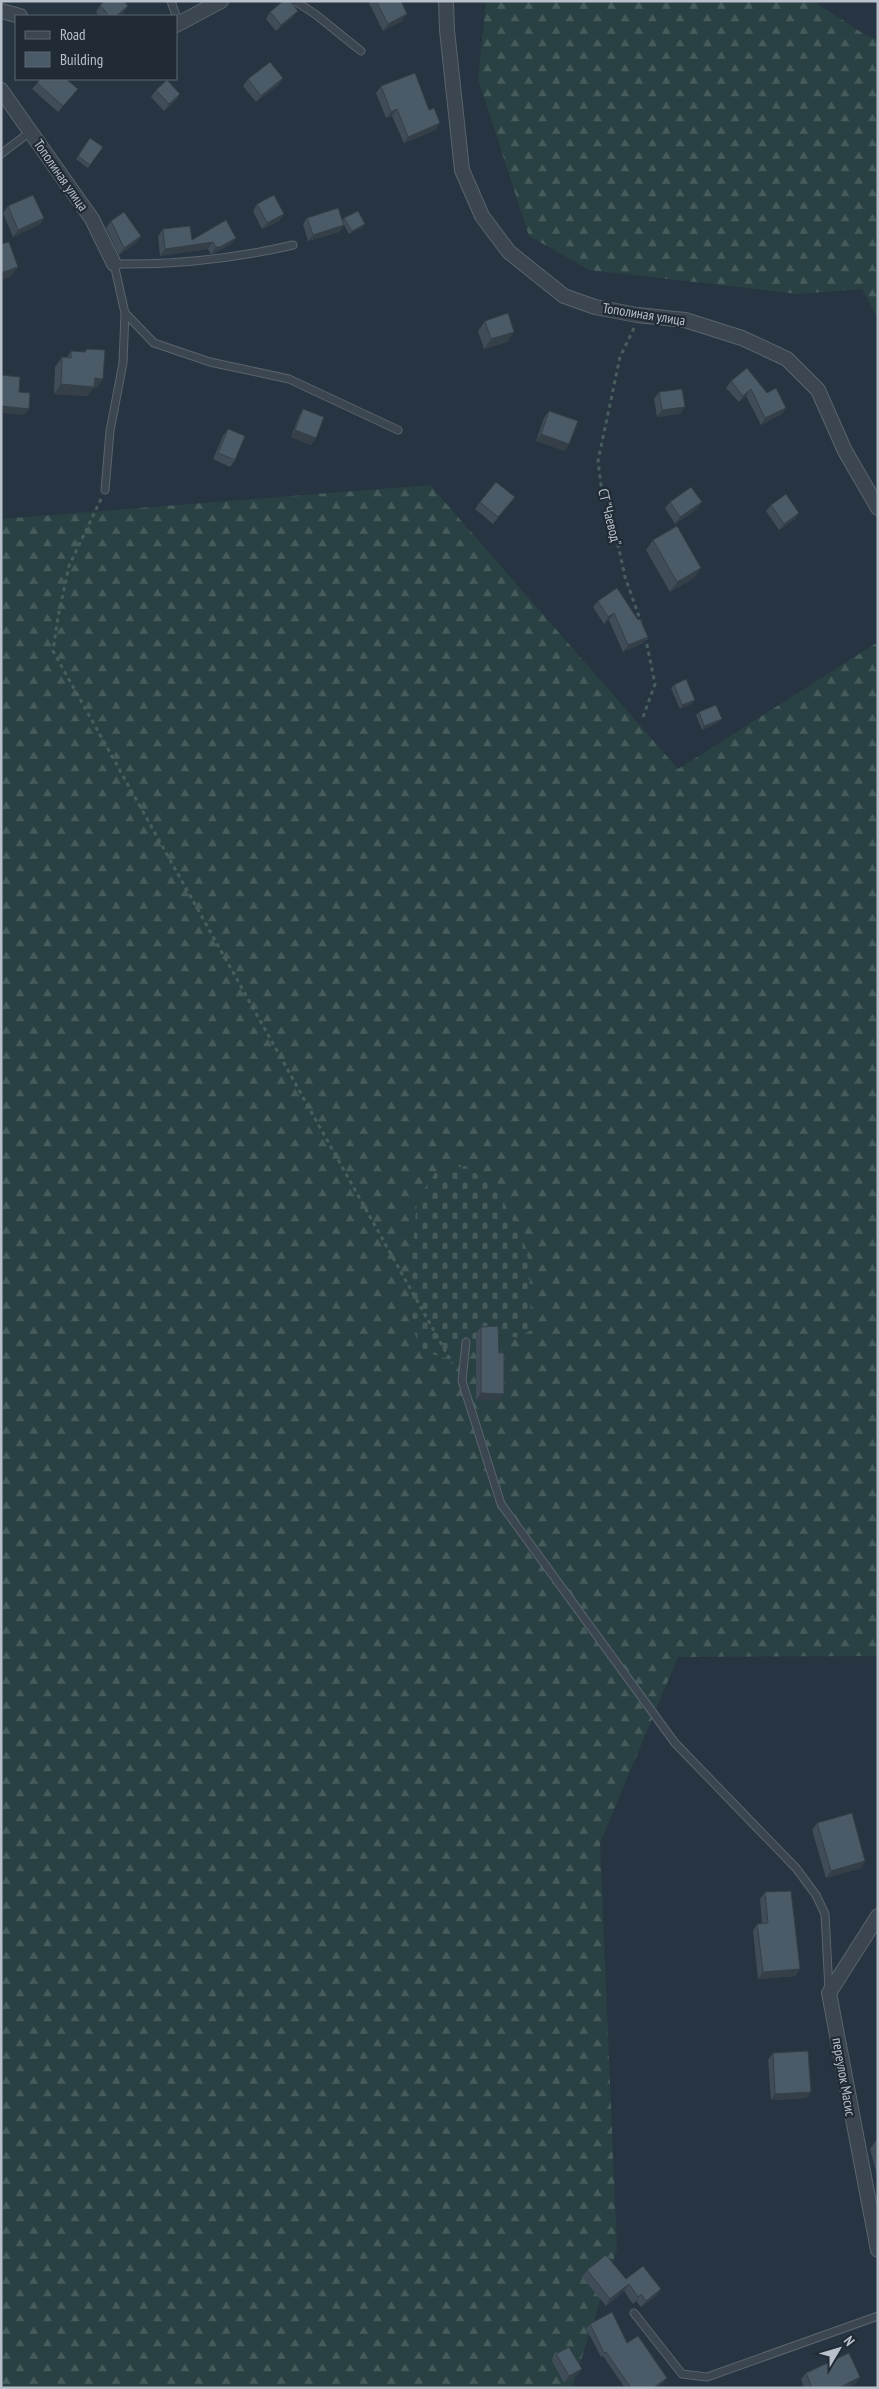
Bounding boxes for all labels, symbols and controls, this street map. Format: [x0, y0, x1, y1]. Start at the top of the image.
legend [15, 15, 178, 80]
text: Road [60, 25, 86, 44]
text: Building [60, 50, 103, 69]
street label: Тополиная улица [30, 136, 92, 214]
street label: Тополиная улица [601, 299, 687, 329]
street label: СТ "Чаевод" [594, 487, 626, 547]
street label: переулок Масис [828, 2036, 860, 2118]
north arrow [814, 2324, 864, 2374]
text: N [840, 2332, 859, 2350]

